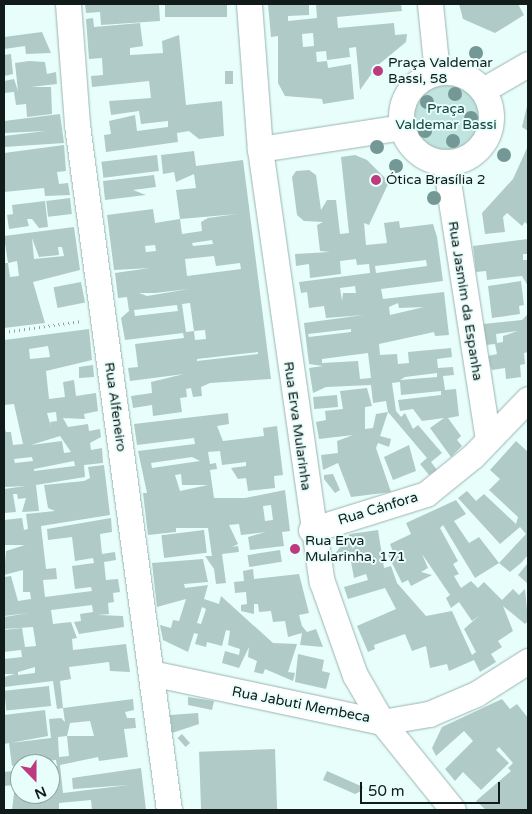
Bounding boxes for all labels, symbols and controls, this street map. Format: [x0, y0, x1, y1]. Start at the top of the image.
place label: Praça Valdemar Bassi, 58 [388, 55, 493, 88]
marker: Praça Valdemar Bassi, 58 [372, 65, 384, 77]
park label: Praça Valdemar Bassi [395, 101, 497, 134]
place label: Ótica Brasília 2 [386, 172, 485, 188]
marker: Ótica Brasília 2 [370, 174, 382, 186]
street label: Rua Jasmim da Espanha [444, 220, 486, 382]
street label: Rua Erva Mularinha [280, 360, 314, 492]
street label: Rua Alfeneiro [100, 361, 130, 453]
street label: Rua Cánfora [336, 489, 420, 529]
place label: Rua Erva Mularinha, 171 [305, 533, 406, 566]
marker: Rua Erva Mularinha, 171 [289, 543, 301, 555]
street label: Rua Jabuti Membeca [230, 683, 372, 727]
north arrow [10, 754, 60, 804]
scale bar [362, 772, 502, 804]
text: N [32, 782, 49, 802]
text: 50 m [368, 782, 405, 800]

